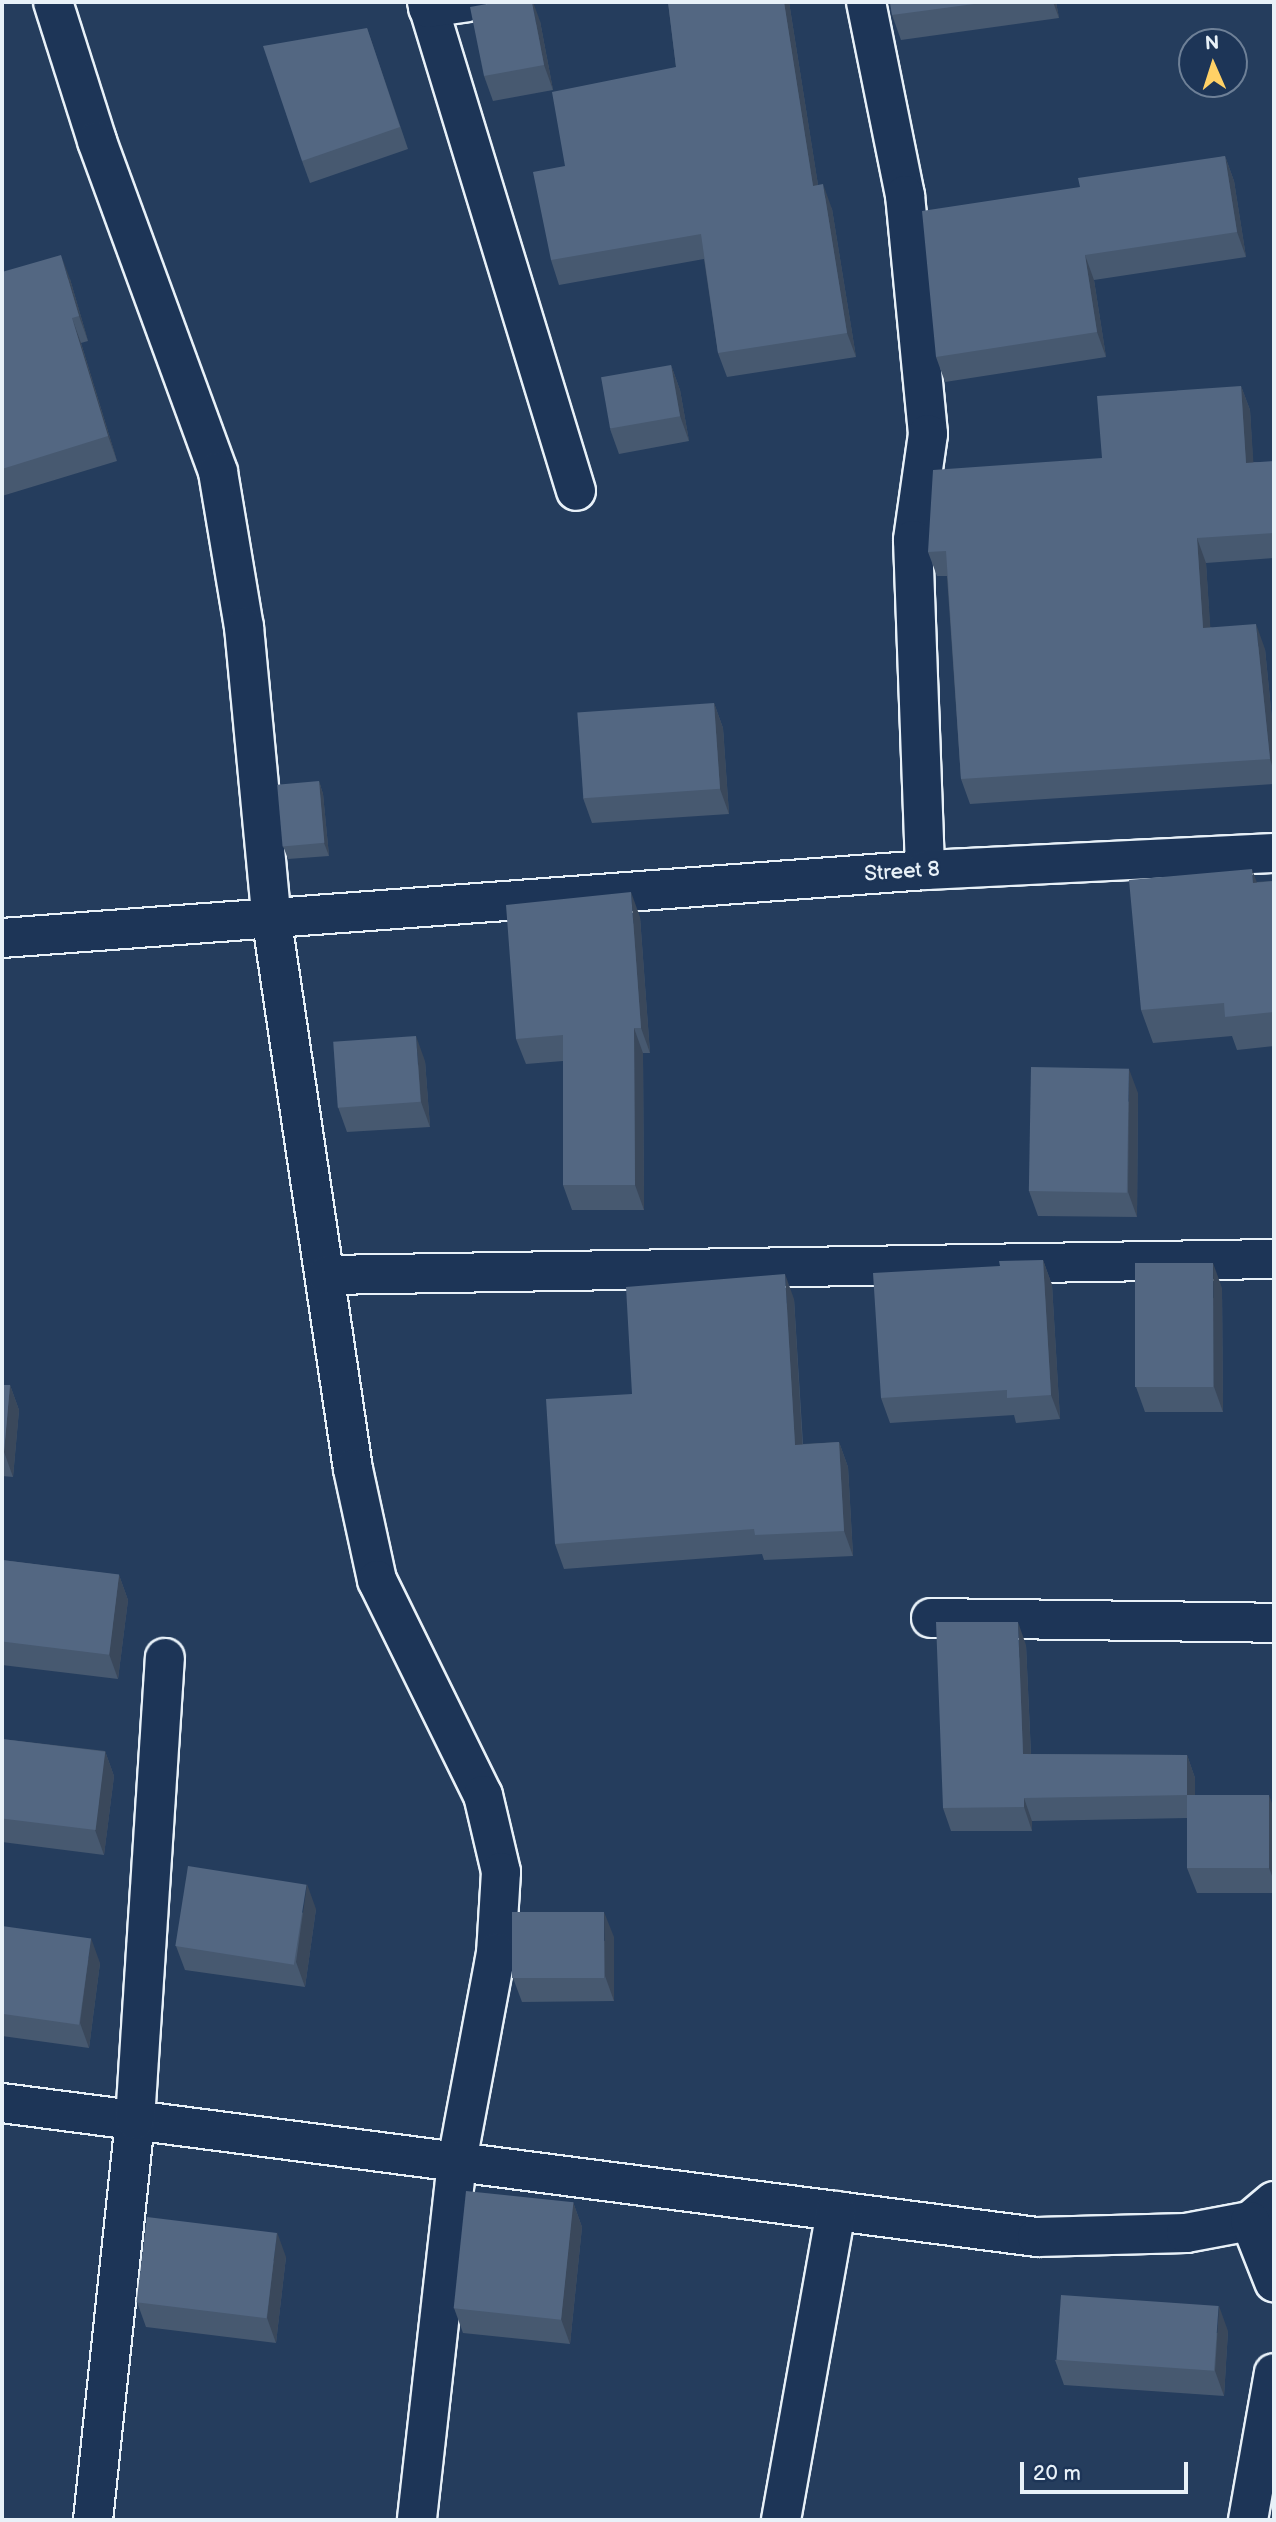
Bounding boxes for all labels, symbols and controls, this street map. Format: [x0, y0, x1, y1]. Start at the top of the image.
north arrow [1178, 28, 1248, 98]
text: N [1204, 32, 1220, 55]
street label: Street 8 [863, 857, 941, 887]
scale bar [1024, 2448, 1192, 2492]
text: 20 m [1033, 2461, 1081, 2486]

